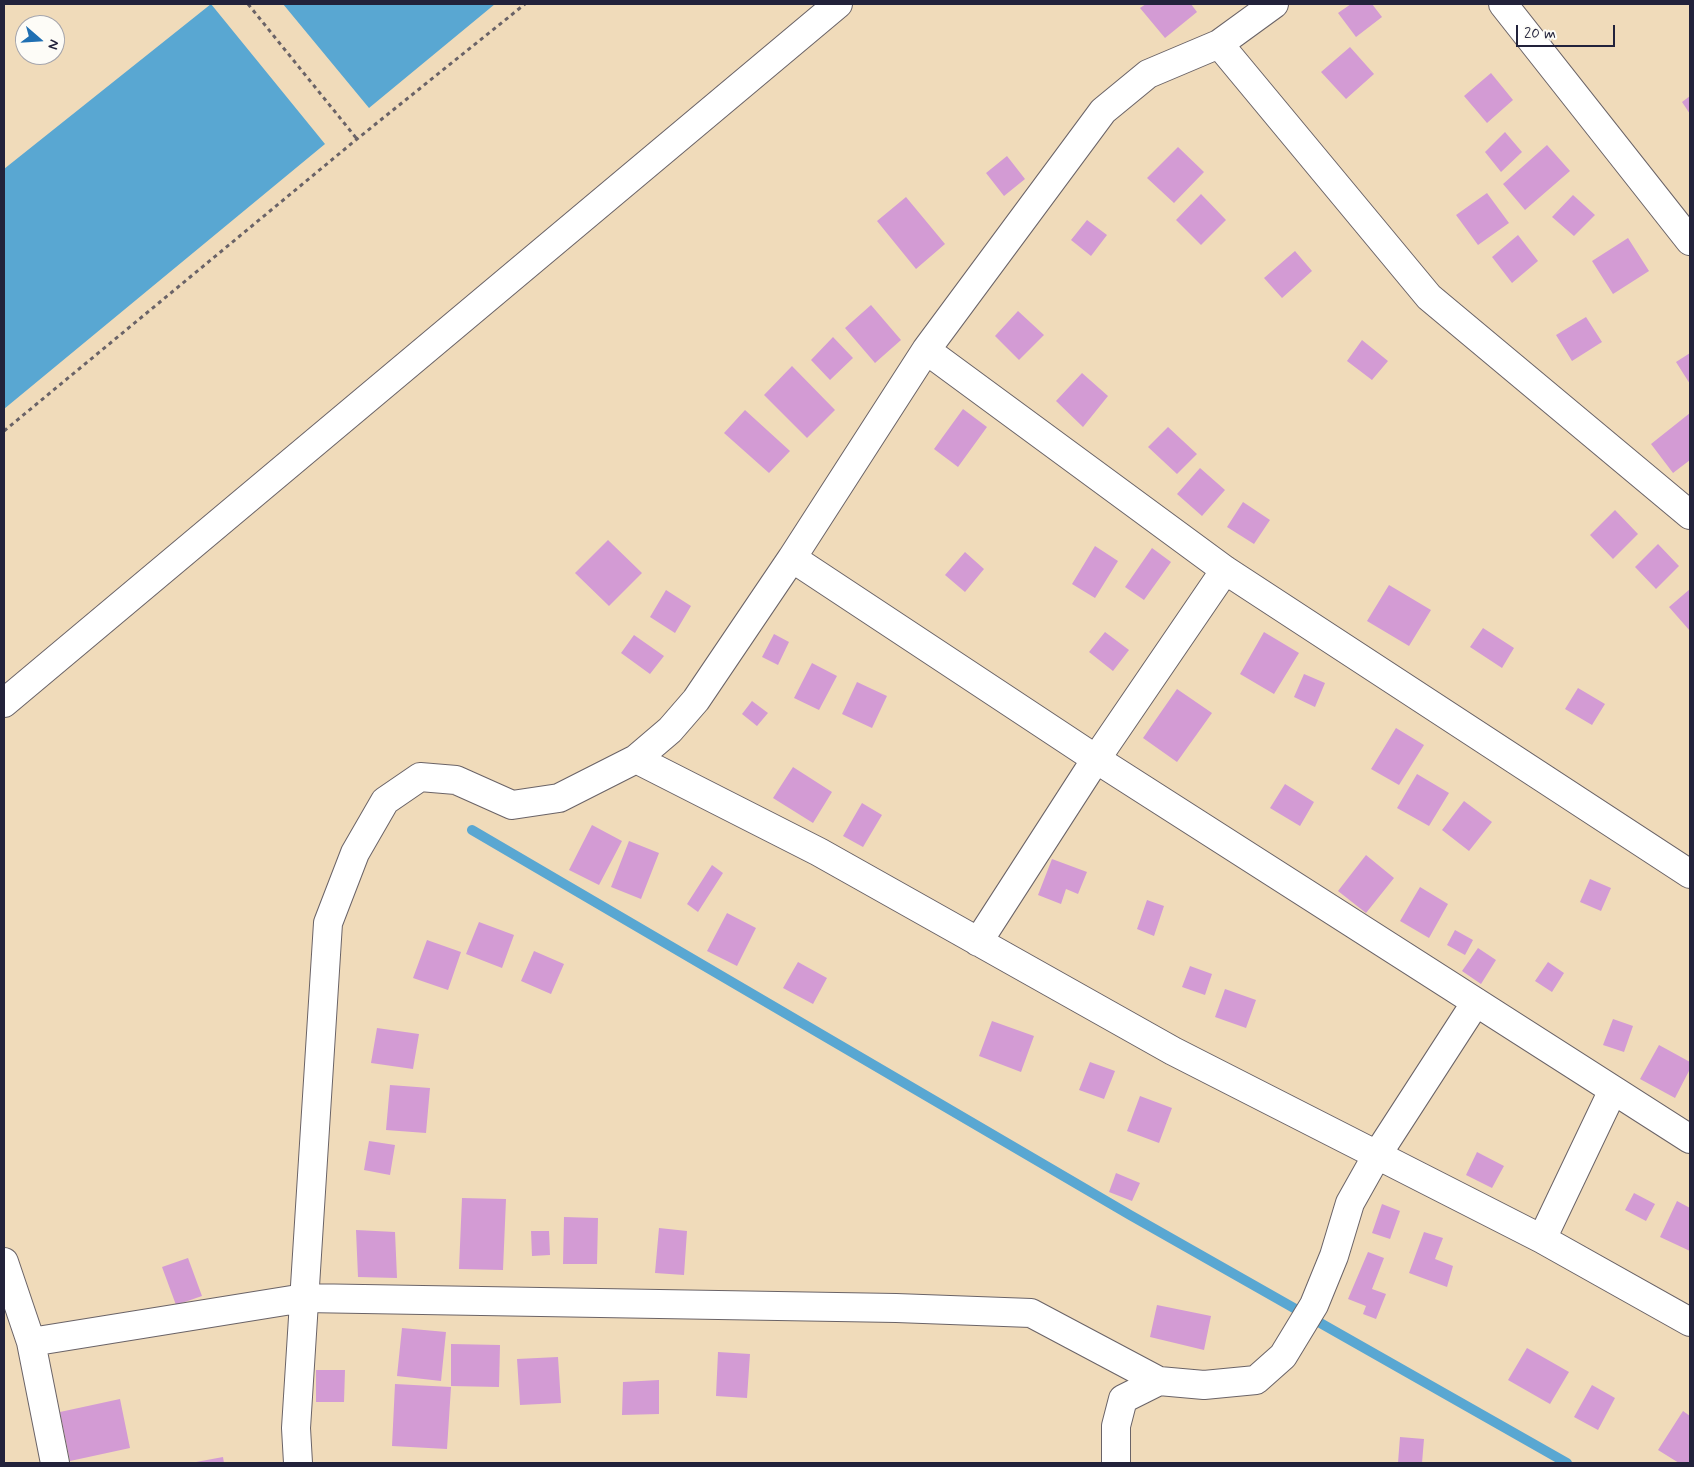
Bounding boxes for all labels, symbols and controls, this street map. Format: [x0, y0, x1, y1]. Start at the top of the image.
north arrow [15, 15, 65, 65]
scale bar [1519, 15, 1618, 47]
text: 20 m [1524, 24, 1556, 44]
text: N [43, 37, 63, 52]

